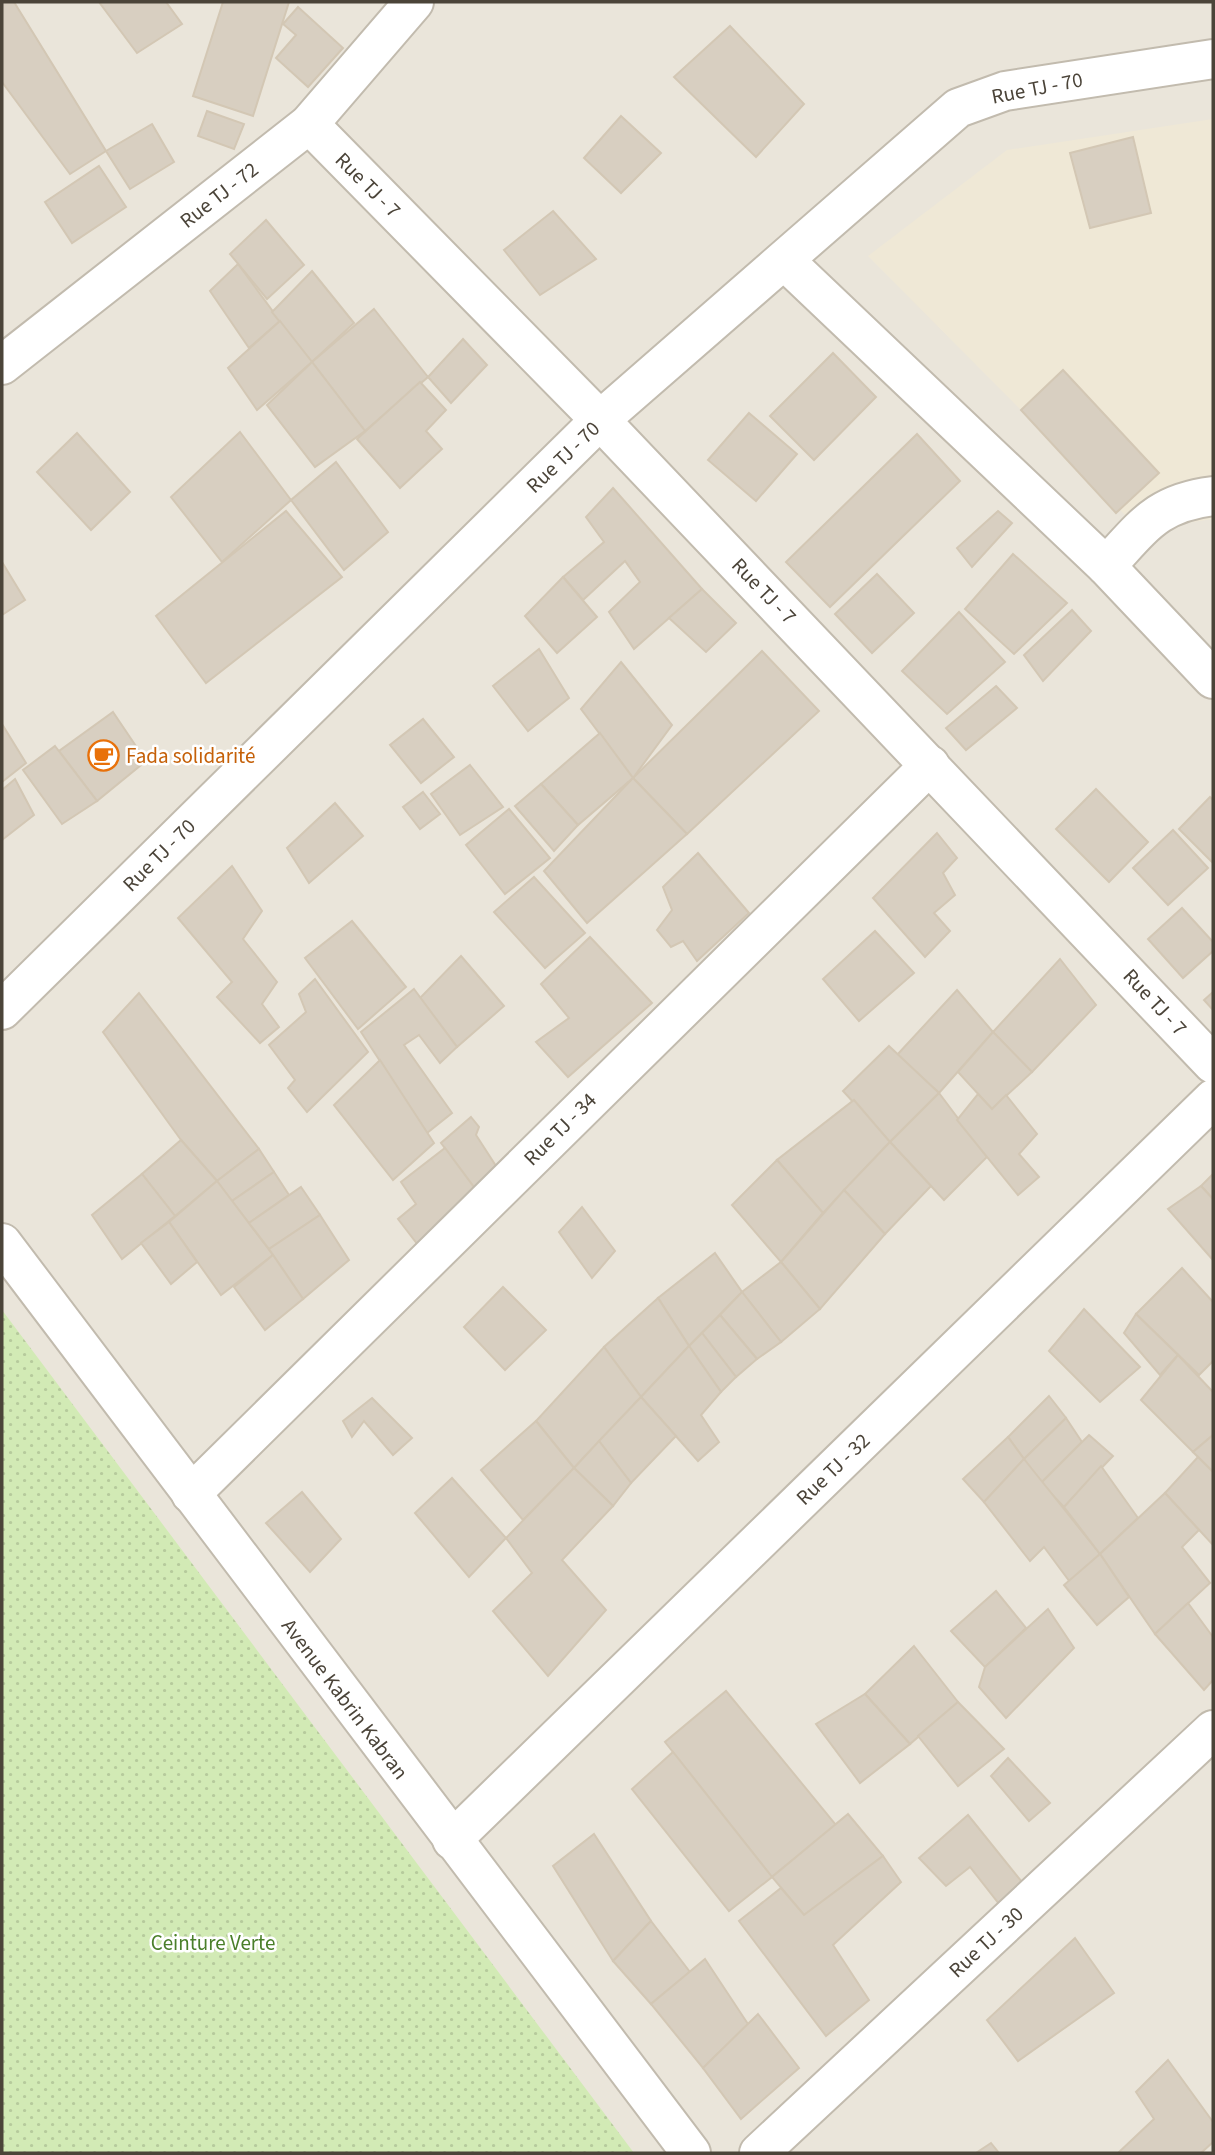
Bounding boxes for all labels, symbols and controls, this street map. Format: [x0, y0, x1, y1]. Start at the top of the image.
street label: Rue TJ - 70 [989, 64, 1085, 112]
street label: Rue TJ - 7 [328, 145, 408, 225]
street label: Rue TJ - 72 [173, 155, 265, 235]
street label: Rue TJ - 70 [519, 414, 607, 500]
street label: Rue TJ - 7 [725, 551, 803, 631]
cafe icon: Fada solidarité [86, 739, 120, 773]
place label: Fada solidarité [126, 741, 255, 771]
street label: Rue TJ - 70 [116, 812, 202, 898]
street label: Rue TJ - 7 [1116, 962, 1194, 1042]
street label: Rue TJ - 34 [517, 1086, 603, 1172]
street label: Rue TJ - 32 [789, 1426, 877, 1512]
street label: Avenue Kabrin Kabran [274, 1612, 416, 1786]
street label: Rue TJ - 30 [942, 1899, 1030, 1985]
park label: Ceinture Verte [151, 1928, 275, 1958]

